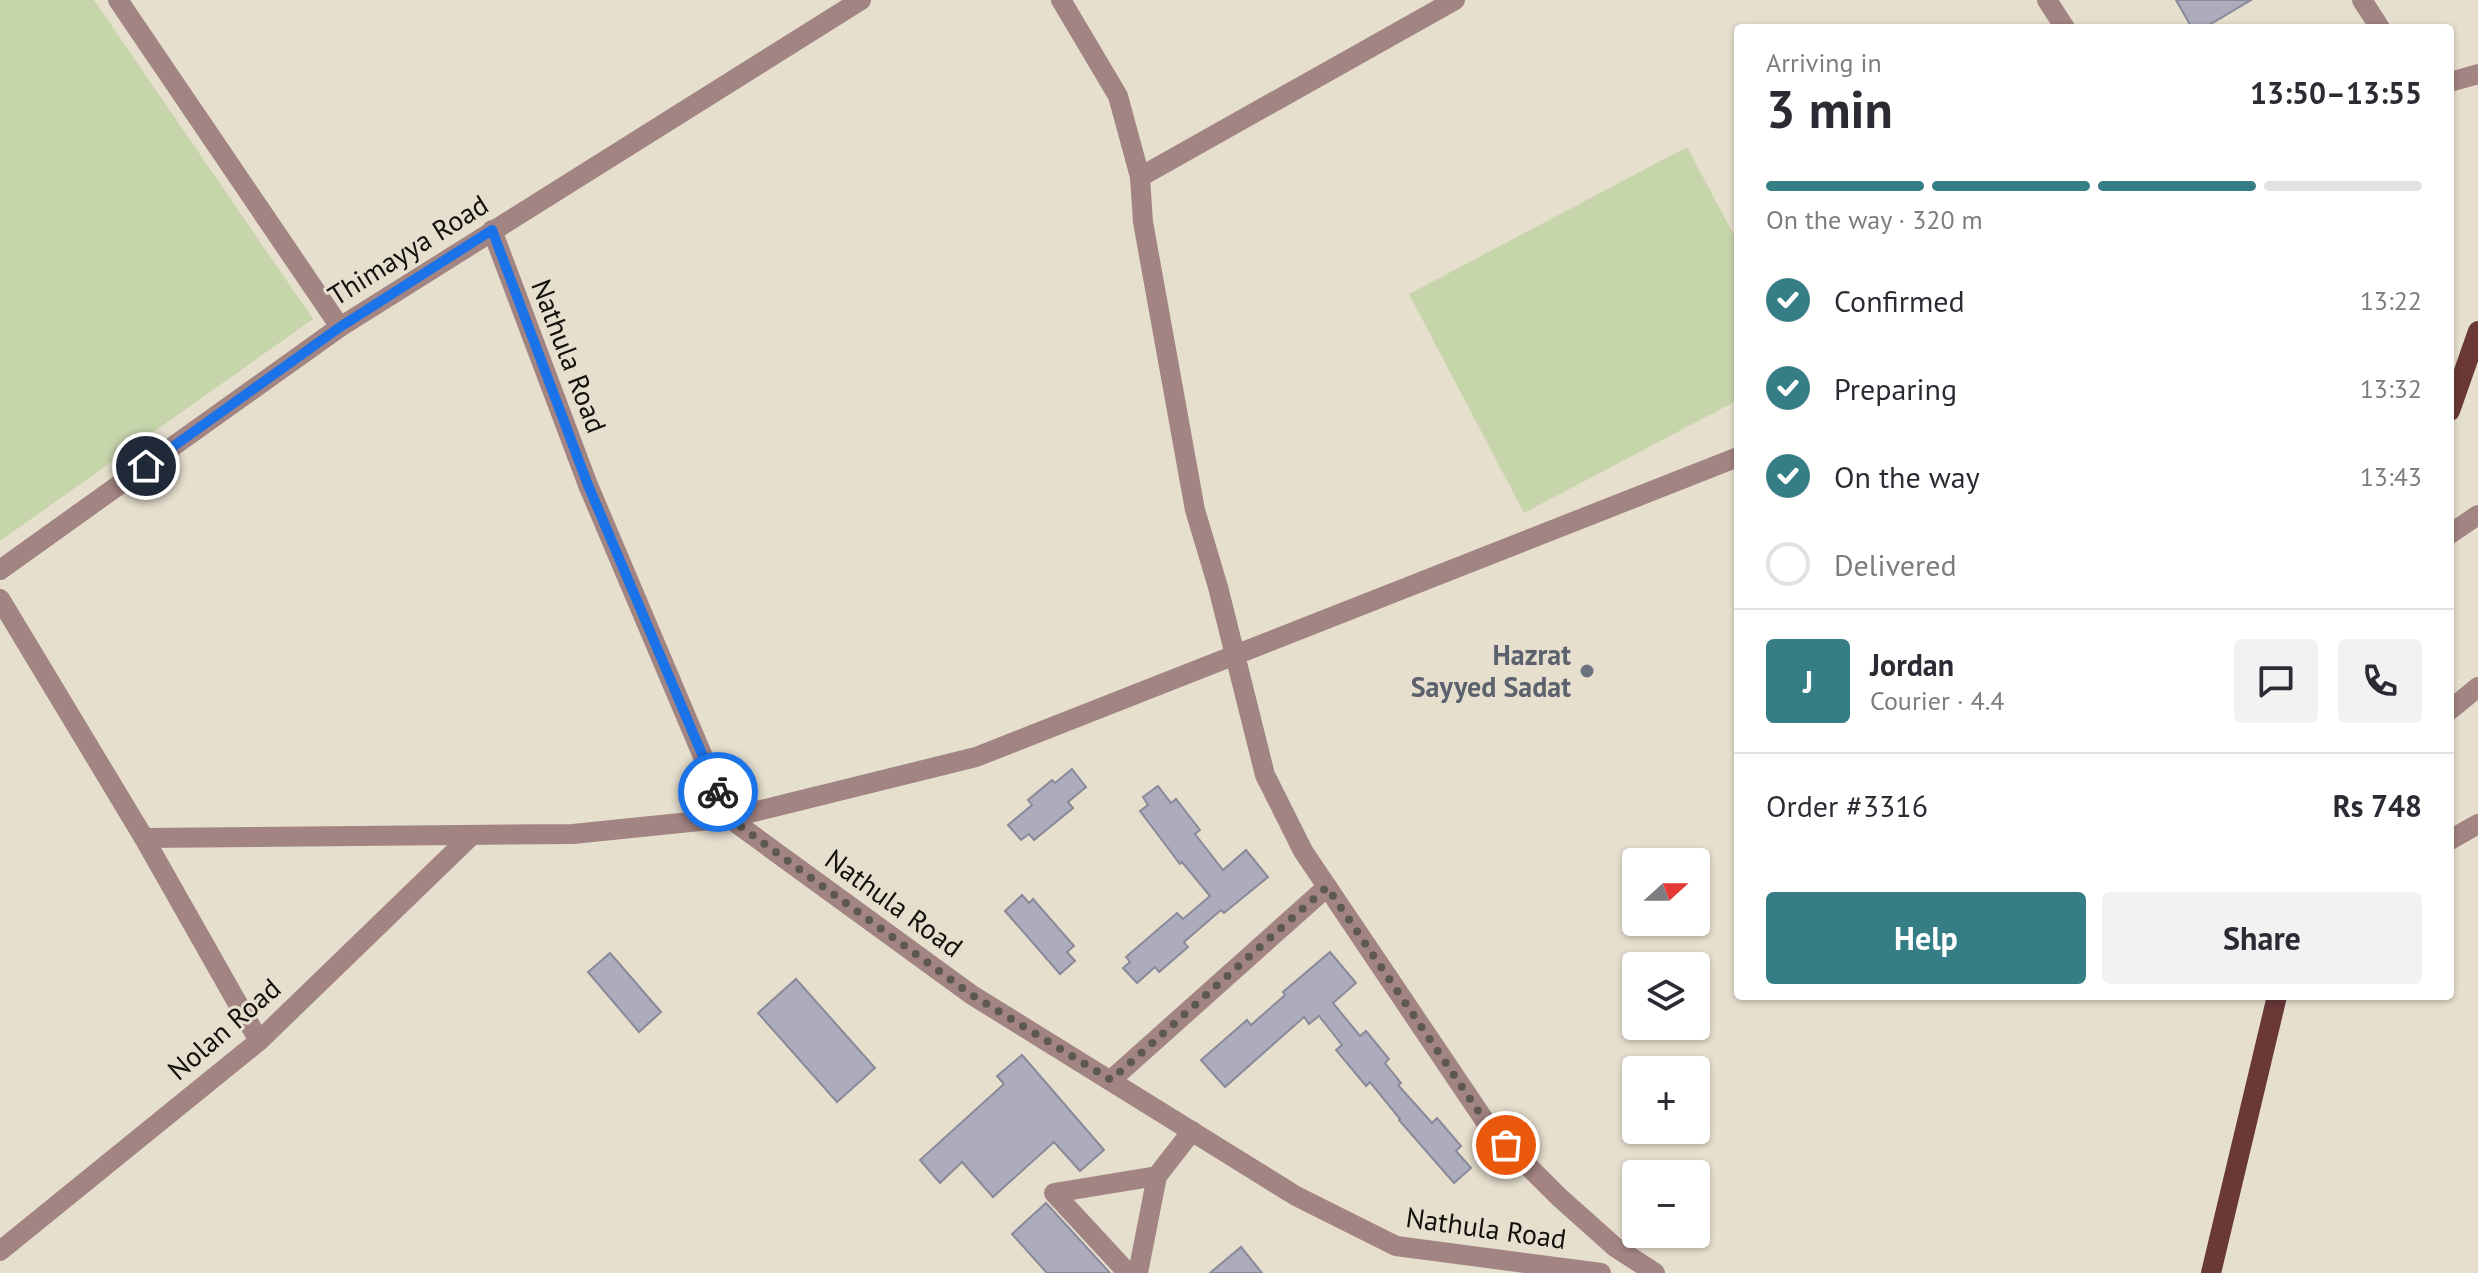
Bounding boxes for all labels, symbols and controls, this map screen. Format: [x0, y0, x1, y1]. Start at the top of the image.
text: Arriving in [1766, 46, 1882, 79]
text: 13:50–13:55 [2250, 73, 2422, 112]
text: 3 min [1766, 75, 1893, 142]
street label: Thimayya Road [321, 186, 495, 313]
text: On the way · 320 m [1766, 203, 1983, 236]
street label: Nathula Road [523, 274, 616, 438]
icon: check [1766, 278, 1810, 322]
text: Confirmed [1834, 281, 1965, 320]
text: 13:22 [2360, 284, 2422, 317]
icon: check [1766, 366, 1810, 410]
text: Preparing [1834, 369, 1957, 408]
text: 13:32 [2360, 372, 2422, 405]
pin [112, 432, 180, 500]
icon: home [124, 444, 168, 488]
icon: check [1766, 454, 1810, 498]
text: On the way [1834, 457, 1980, 496]
text: 13:43 [2360, 460, 2422, 493]
text: Delivered [1834, 545, 1957, 584]
place label: Hazrat Sayyed Sadat [1411, 636, 1571, 705]
button: chat [2234, 639, 2318, 723]
button: phone [2338, 639, 2422, 723]
text: Jordan [1870, 645, 1954, 684]
marker: Hazrat Sayyed Sadat [1578, 662, 1596, 680]
text: J [1803, 662, 1813, 701]
text: Courier · 4.4 [1870, 684, 2004, 717]
courier [678, 752, 758, 832]
icon: bike [696, 770, 740, 814]
text: Order #3316 [1766, 786, 1928, 825]
text: Rs 748 [2333, 786, 2422, 825]
street label: Nathula Road [818, 840, 970, 965]
north arrow [1622, 848, 1710, 936]
map controls [1622, 848, 1710, 1248]
button: Help [1766, 892, 2086, 984]
button: Share [2102, 892, 2422, 984]
button: layers [1622, 952, 1710, 1040]
street label: Nolan Road [159, 969, 288, 1088]
button: + [1622, 1056, 1710, 1144]
pin [1472, 1111, 1540, 1179]
icon: bag [1484, 1123, 1528, 1167]
button: − [1622, 1160, 1710, 1248]
street label: Nathula Road [1404, 1198, 1569, 1257]

